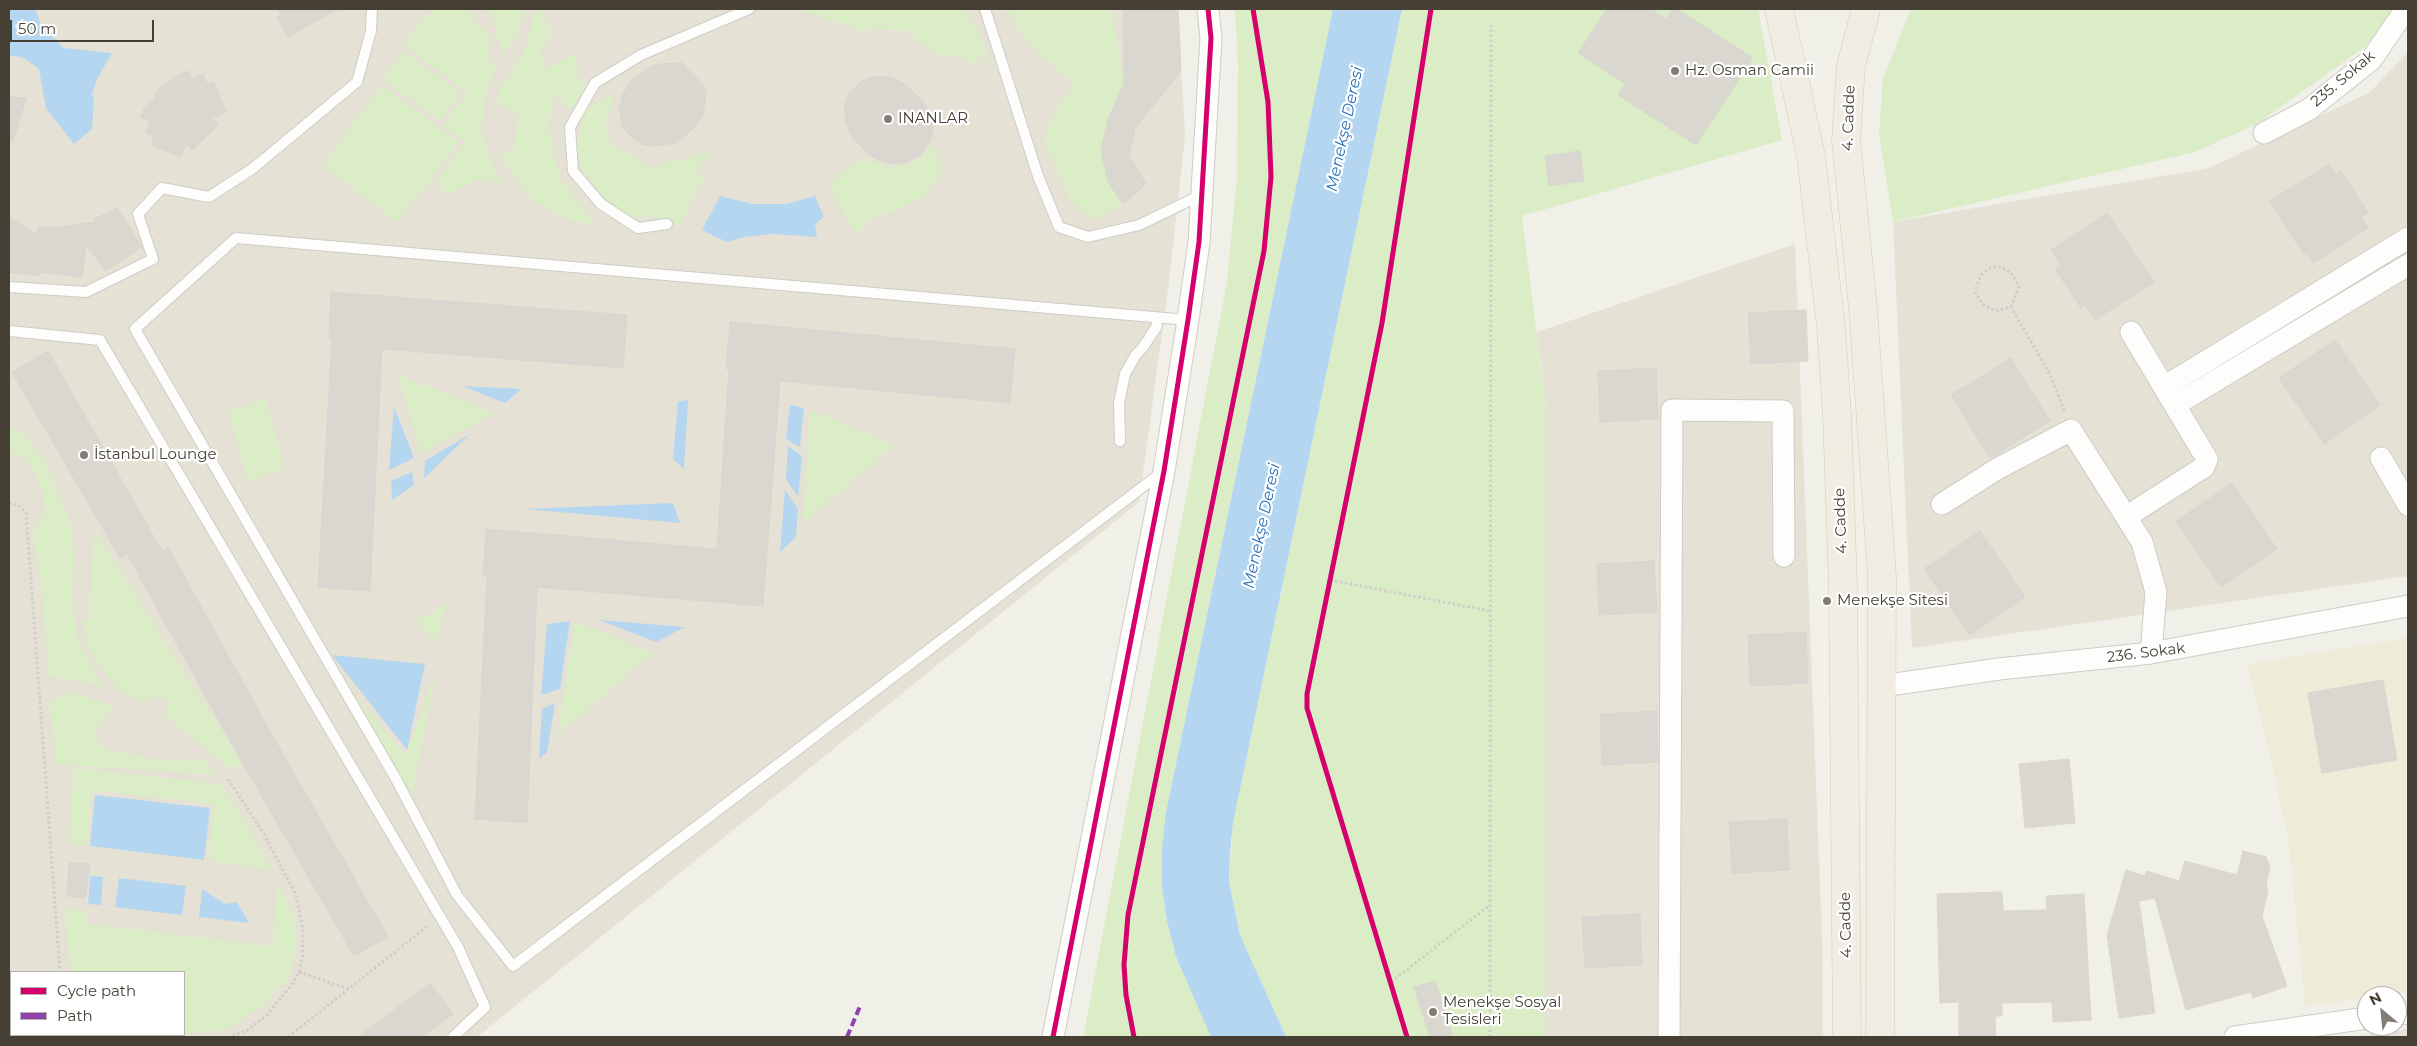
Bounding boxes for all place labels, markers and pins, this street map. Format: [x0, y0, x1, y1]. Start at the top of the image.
place label: Hz. Osman Camii [1685, 62, 1814, 80]
marker: Hz. Osman Camii [1669, 65, 1681, 77]
place label: INANLAR [898, 110, 968, 128]
marker: INANLAR [882, 113, 894, 125]
place label: İstanbul Lounge [94, 446, 217, 464]
marker: İstanbul Lounge [78, 449, 90, 461]
place label: Menekşe Sitesi [1837, 592, 1948, 610]
marker: Menekşe Sitesi [1821, 595, 1833, 607]
place label: Menekşe Sosyal Tesisleri [1443, 994, 1561, 1029]
marker: Menekşe Sosyal Tesisleri [1427, 1006, 1439, 1018]

